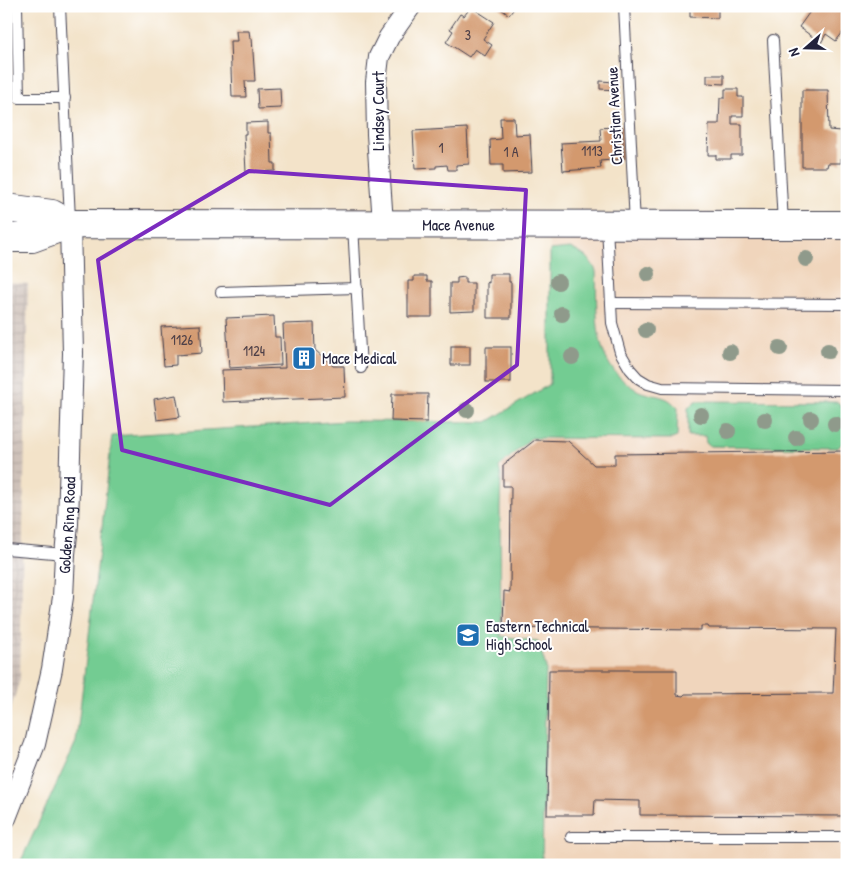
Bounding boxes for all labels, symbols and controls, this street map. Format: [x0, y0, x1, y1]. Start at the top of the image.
north arrow [780, 22, 830, 72]
house number: 3 [465, 25, 471, 44]
text: N [783, 45, 804, 59]
street label: Christian Avenue [600, 66, 628, 166]
street label: Lindsey Court [367, 71, 389, 151]
house number: 1 [438, 138, 444, 157]
house number: 1113 [581, 141, 603, 160]
house number: 1 A [503, 142, 519, 161]
street label: Mace Avenue [422, 213, 495, 236]
house number: 1126 [171, 330, 194, 349]
house number: 1124 [243, 341, 265, 360]
building icon: Mace Medical [291, 345, 317, 371]
place label: Mace Medical [322, 347, 397, 369]
street label: Golden Ring Road [53, 477, 80, 574]
place label: Eastern Technical High School [486, 615, 590, 655]
school or university icon: Eastern Technical High School [455, 622, 481, 648]

